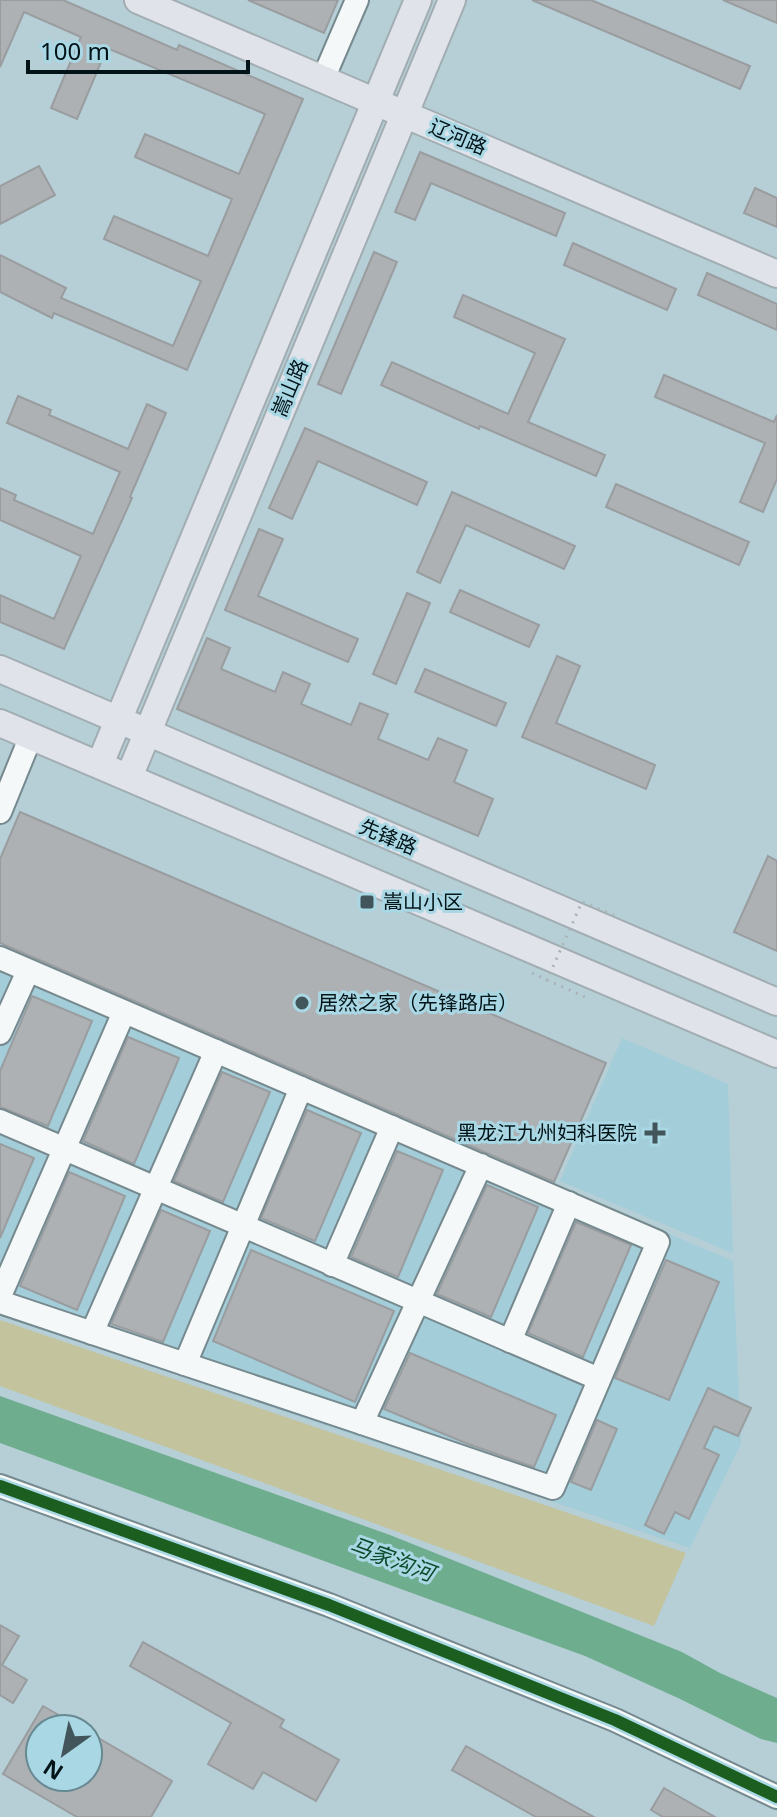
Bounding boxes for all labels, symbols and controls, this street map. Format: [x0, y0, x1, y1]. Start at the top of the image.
scale bar [28, 24, 248, 74]
text: 100 m [40, 34, 110, 67]
street label: 辽河路 [425, 112, 491, 161]
street label: 嵩山路 [265, 355, 314, 421]
street label: 先锋路 [355, 812, 421, 861]
place label: 嵩山小区 [383, 888, 463, 915]
marker: 嵩山小区 [358, 893, 376, 911]
place label: 居然之家（先锋路店） [318, 989, 518, 1016]
marker: 居然之家（先锋路店） [293, 994, 311, 1012]
place label: 黑龙江九州妇科医院 [457, 1119, 637, 1146]
marker: 黑龙江九州妇科医院 [644, 1122, 666, 1144]
water label: 马家沟河 [346, 1529, 443, 1589]
north arrow [24, 1713, 104, 1793]
text: N [37, 1753, 68, 1788]

